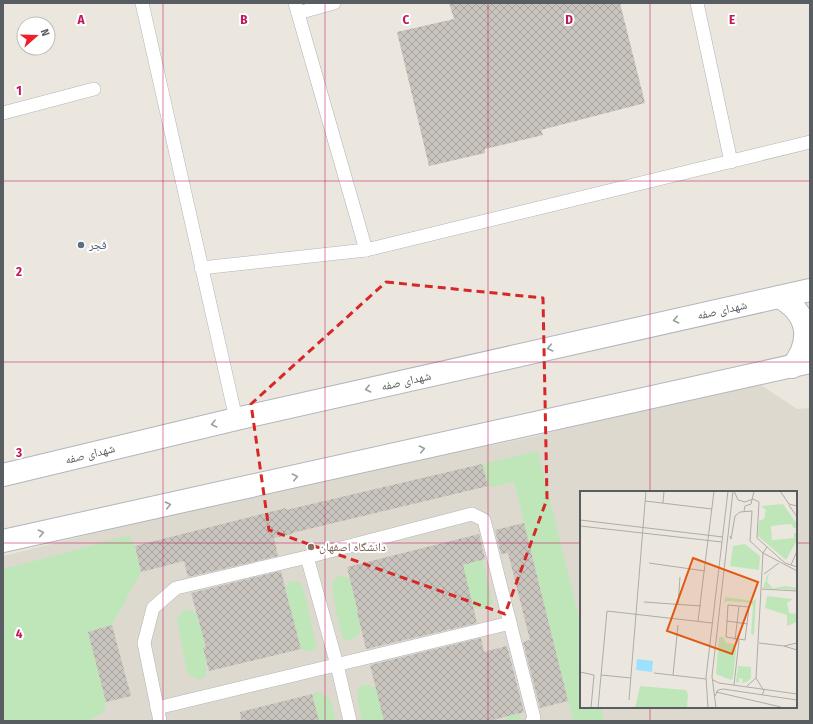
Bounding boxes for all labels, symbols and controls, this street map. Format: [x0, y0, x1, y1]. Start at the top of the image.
text: A [76, 12, 85, 27]
text: B [240, 12, 248, 27]
text: C [403, 12, 410, 27]
text: D [565, 12, 573, 27]
text: E [729, 12, 735, 27]
north arrow [16, 16, 56, 56]
text: N [38, 27, 52, 38]
text: 1 [16, 83, 22, 98]
place label: فجر [88, 238, 107, 252]
marker: فجر [76, 240, 86, 250]
text: 2 [15, 264, 22, 279]
street label: شهدای صفه [696, 297, 748, 323]
one-way arrow [673, 315, 679, 323]
one-way arrow [546, 344, 553, 352]
street label: شهدای صفه [380, 368, 432, 394]
one-way arrow [365, 385, 371, 393]
one-way arrow [211, 420, 217, 428]
street label: شهدای صفه [64, 441, 116, 467]
text: 3 [15, 445, 22, 460]
one-way arrow [419, 445, 425, 453]
one-way arrow [292, 473, 298, 481]
inset map [580, 491, 797, 708]
one-way arrow [165, 501, 171, 509]
one-way arrow [38, 529, 44, 537]
place label: دانشگاه اصفهان [319, 540, 386, 554]
marker: دانشگاه اصفهان [306, 542, 316, 552]
text: 4 [16, 626, 23, 641]

